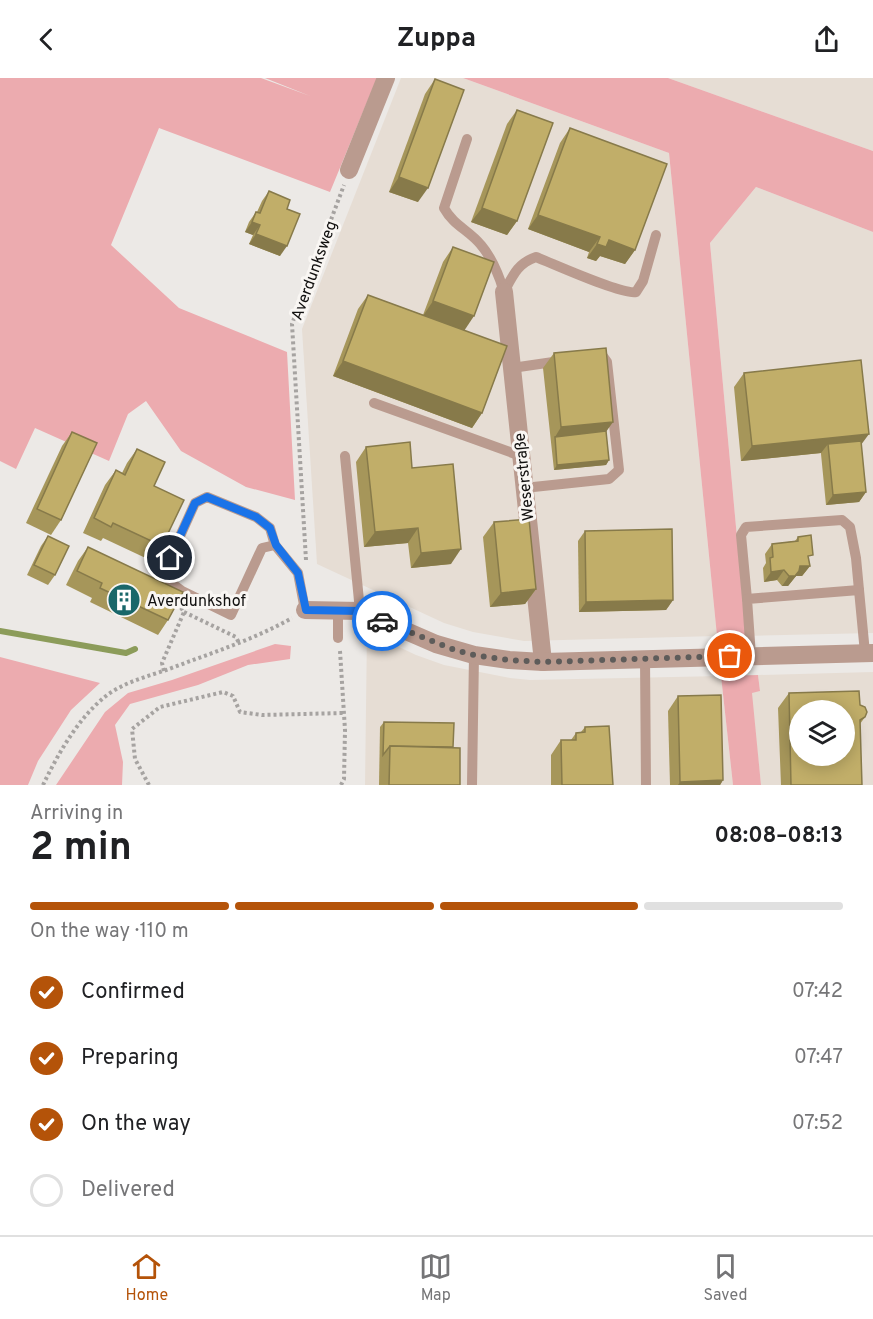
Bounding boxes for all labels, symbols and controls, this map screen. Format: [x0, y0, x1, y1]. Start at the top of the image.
text: Zuppa [397, 22, 476, 56]
icon: back [30, 23, 63, 56]
icon: share [810, 23, 843, 56]
street label: Averdunksweg [288, 218, 342, 323]
street label: Weserstraße [510, 432, 540, 522]
pin [144, 532, 195, 583]
icon: home [153, 541, 186, 574]
building icon: Averdunkshof [106, 582, 142, 618]
courier [352, 591, 412, 651]
place label: Averdunkshof [147, 592, 247, 612]
icon: car [366, 605, 399, 638]
pin [704, 630, 755, 681]
icon: bag [713, 639, 746, 672]
map controls [789, 700, 855, 766]
button: layers [789, 700, 855, 766]
text: Arriving in [30, 801, 123, 827]
text: 08:08–08:13 [714, 823, 843, 850]
text: 2 min [30, 825, 132, 874]
text: On the way · 110 m [30, 919, 189, 945]
icon: check [30, 976, 63, 1009]
text: Confirmed [81, 979, 185, 1006]
text: 07:42 [792, 979, 843, 1005]
icon: check [30, 1042, 63, 1075]
text: Preparing [81, 1045, 179, 1072]
text: 07:47 [794, 1045, 843, 1071]
icon: check [30, 1108, 63, 1141]
text: On the way [81, 1111, 191, 1138]
text: 07:52 [792, 1111, 843, 1137]
text: Delivered [81, 1177, 175, 1204]
tab: Home [126, 1250, 168, 1306]
tab: Map [419, 1250, 452, 1306]
tab: Saved [703, 1250, 747, 1306]

